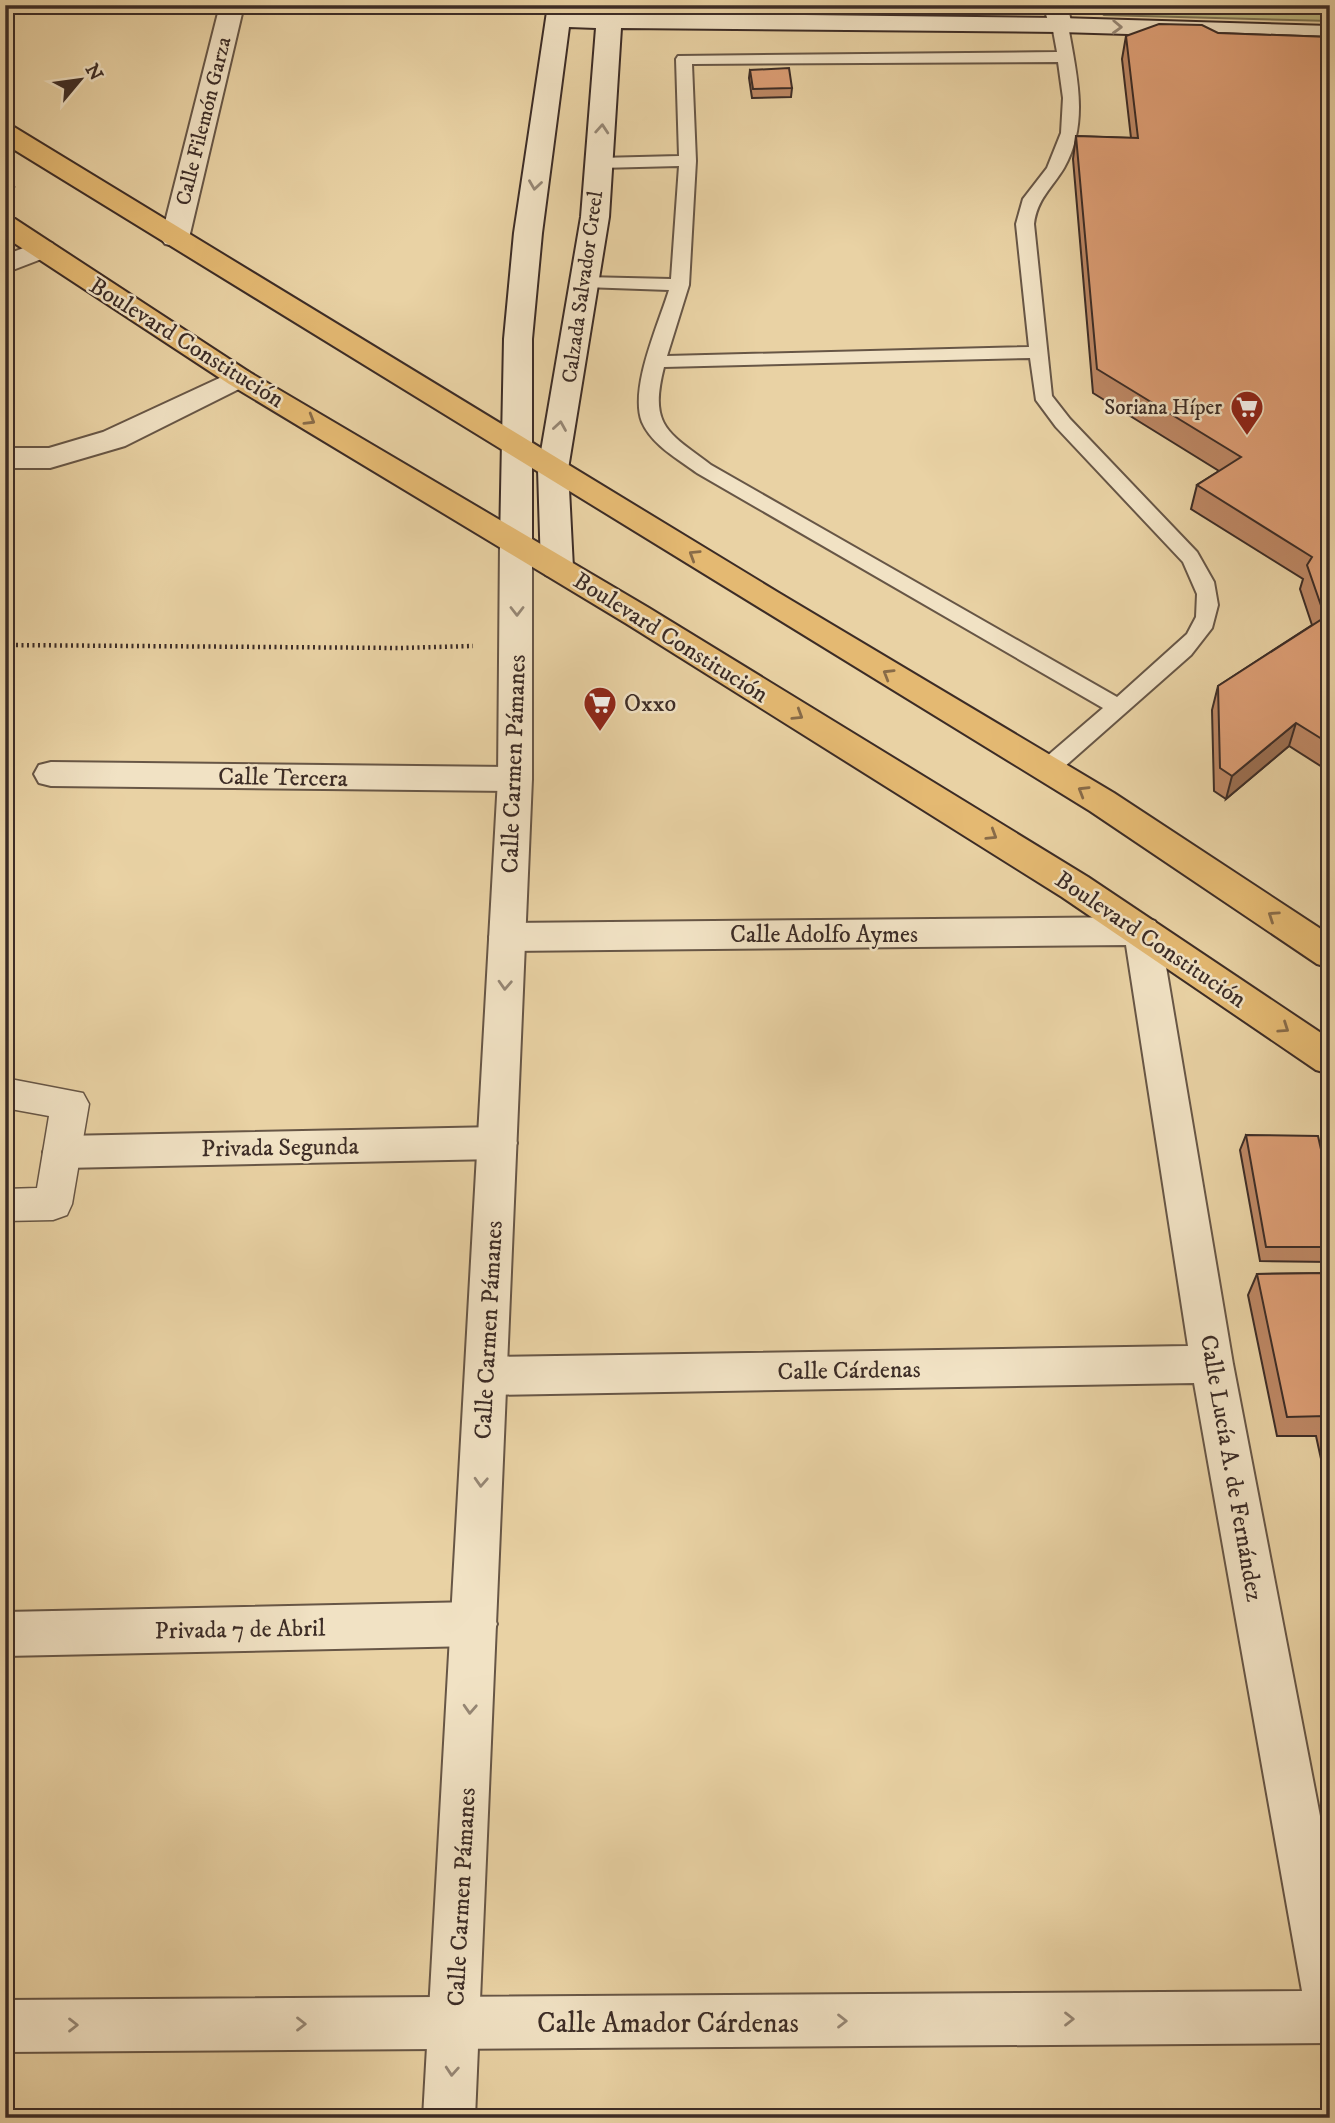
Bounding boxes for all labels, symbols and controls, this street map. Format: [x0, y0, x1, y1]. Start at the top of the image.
one-way arrow [1112, 19, 1123, 35]
street label: Calle Filemón Garza [170, 34, 237, 208]
north arrow [46, 46, 116, 116]
text: N [80, 60, 108, 85]
one-way arrow [594, 123, 609, 134]
one-way arrow [528, 179, 543, 190]
street label: Calzada Salvador Creel [557, 189, 609, 385]
street label: Boulevard Constitución [83, 271, 290, 415]
supermarket icon: Soriana Híper [1228, 388, 1266, 437]
place label: Soriana Híper [1104, 395, 1222, 421]
one-way arrow [303, 412, 316, 425]
one-way arrow [552, 421, 567, 432]
one-way arrow [688, 551, 701, 564]
street label: Boulevard Constitución [567, 566, 774, 710]
one-way arrow [509, 606, 525, 617]
street label: Calle Carmen Pámanes [495, 654, 533, 874]
one-way arrow [883, 669, 896, 682]
supermarket icon: Oxxo [581, 684, 619, 733]
place label: Oxxo [624, 689, 676, 719]
one-way arrow [791, 707, 804, 720]
street label: Calle Tercera [218, 762, 349, 794]
one-way arrow [1078, 786, 1091, 799]
one-way arrow [984, 827, 997, 840]
street label: Boulevard Constitución [1049, 865, 1252, 1015]
one-way arrow [1268, 912, 1281, 925]
street label: Calle Adolfo Aymes [730, 920, 918, 950]
one-way arrow [497, 980, 512, 991]
one-way arrow [1276, 1020, 1289, 1032]
street label: Privada Segunda [201, 1132, 360, 1164]
street label: Calle Carmen Pámanes [468, 1220, 510, 1440]
street label: Calle Lucía A. de Fernández [1193, 1332, 1269, 1605]
street label: Calle Cárdenas [777, 1355, 921, 1387]
one-way arrow [473, 1476, 488, 1487]
street label: Privada 7 de Abril [154, 1613, 326, 1646]
one-way arrow [463, 1704, 478, 1715]
street label: Calle Carmen Pámanes [441, 1787, 483, 2007]
street label: Calle Amador Cárdenas [537, 2006, 799, 2041]
one-way arrow [1064, 2011, 1075, 2027]
one-way arrow [837, 2013, 847, 2029]
one-way arrow [296, 2016, 307, 2032]
one-way arrow [68, 2018, 79, 2033]
one-way arrow [445, 2065, 460, 2076]

